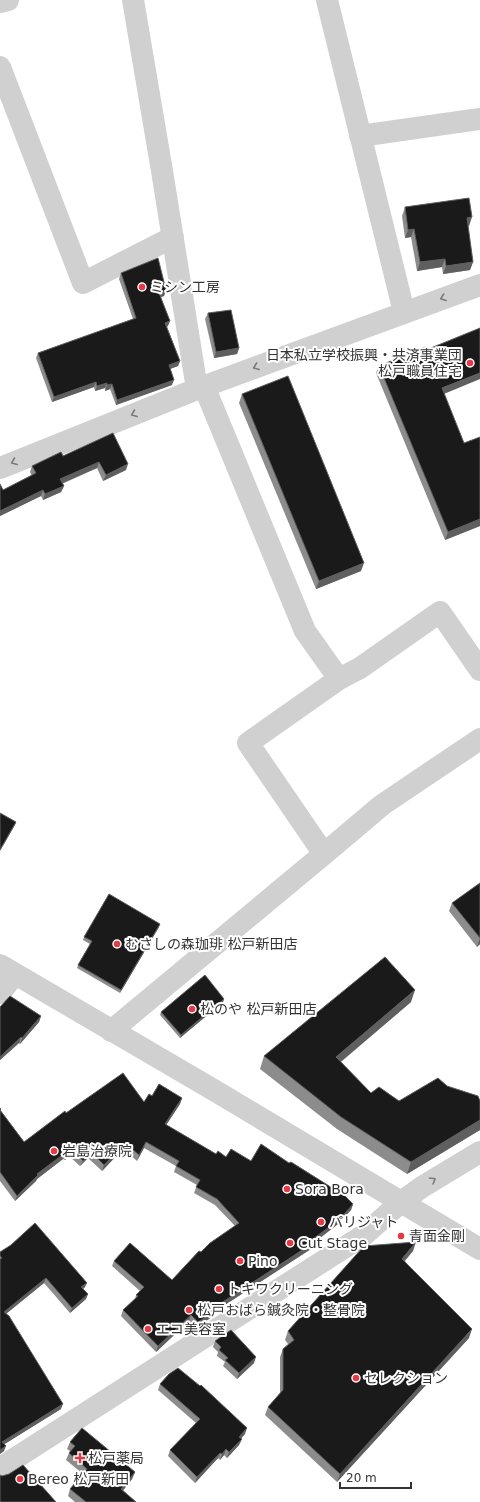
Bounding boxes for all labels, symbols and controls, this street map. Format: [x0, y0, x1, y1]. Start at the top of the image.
place label: ミシン工房 [150, 279, 220, 295]
marker: ミシン工房 [137, 282, 147, 292]
one-way arrow [440, 293, 447, 301]
place label: 日本私立学校振興・共済事業団 松戸職員住宅 [266, 347, 462, 379]
marker: 日本私立学校振興・共済事業団 松戸職員住宅 [465, 358, 475, 368]
one-way arrow [252, 362, 259, 370]
one-way arrow [131, 409, 138, 417]
one-way arrow [10, 458, 17, 466]
place label: むさしの森珈琲 松戸新田店 [125, 936, 297, 952]
marker: むさしの森珈琲 松戸新田店 [112, 939, 122, 949]
place label: 松のや 松戸新田店 [200, 1001, 316, 1017]
marker: 松のや 松戸新田店 [187, 1004, 197, 1014]
place label: 岩島治療院 [62, 1143, 132, 1159]
marker: 岩島治療院 [49, 1146, 59, 1156]
one-way arrow [429, 1178, 436, 1185]
place label: Sora Bora [295, 1181, 364, 1197]
marker: Sora Bora [282, 1184, 292, 1194]
place label: パリジャト [329, 1214, 398, 1230]
marker: パリジャト [316, 1217, 326, 1227]
place label: 青面金剛 [409, 1228, 465, 1244]
marker: 青面金剛 [396, 1231, 406, 1241]
place label: Cut Stage [298, 1235, 367, 1251]
marker: Cut Stage [285, 1238, 295, 1248]
place label: Pino [248, 1253, 277, 1269]
marker: Pino [235, 1256, 245, 1266]
place label: トキワクリーニング [227, 1281, 353, 1297]
marker: トキワクリーニング [214, 1284, 224, 1294]
place label: 松戸おばら鍼灸院・整骨院 [197, 1302, 365, 1318]
marker: 松戸おばら鍼灸院・整骨院 [184, 1305, 194, 1315]
place label: エコ美容室 [156, 1321, 226, 1337]
marker: エコ美容室 [143, 1324, 153, 1334]
place label: セレクション [364, 1370, 448, 1386]
marker: セレクション [351, 1373, 361, 1383]
place label: 松戸薬局 [88, 1450, 144, 1466]
marker: 松戸薬局 [75, 1453, 85, 1463]
scale bar [340, 1464, 411, 1490]
place label: Bereo 松戸新田 [28, 1471, 129, 1487]
text: 20 m [346, 1471, 377, 1485]
marker: Bereo 松戸新田 [15, 1474, 25, 1484]

